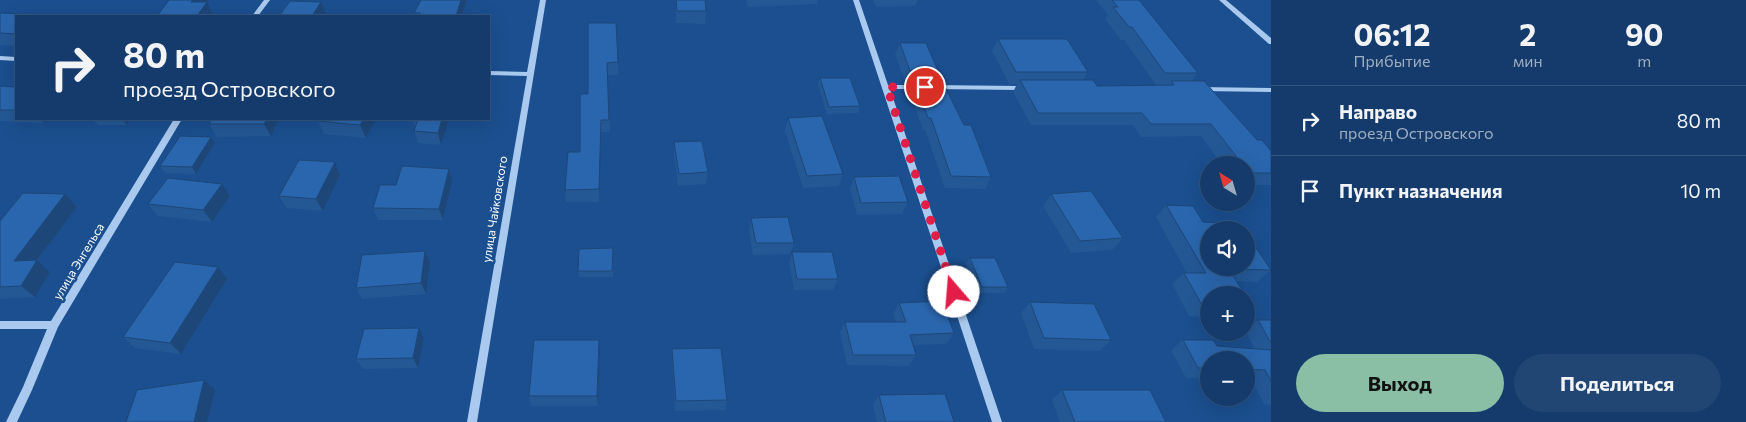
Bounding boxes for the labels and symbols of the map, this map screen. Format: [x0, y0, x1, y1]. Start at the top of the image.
pin [904, 66, 946, 108]
street label: улица Чайковского [479, 155, 509, 263]
north arrow [1200, 156, 1255, 211]
street label: улица Энгельса [50, 220, 106, 302]
position arrow [927, 265, 979, 317]

